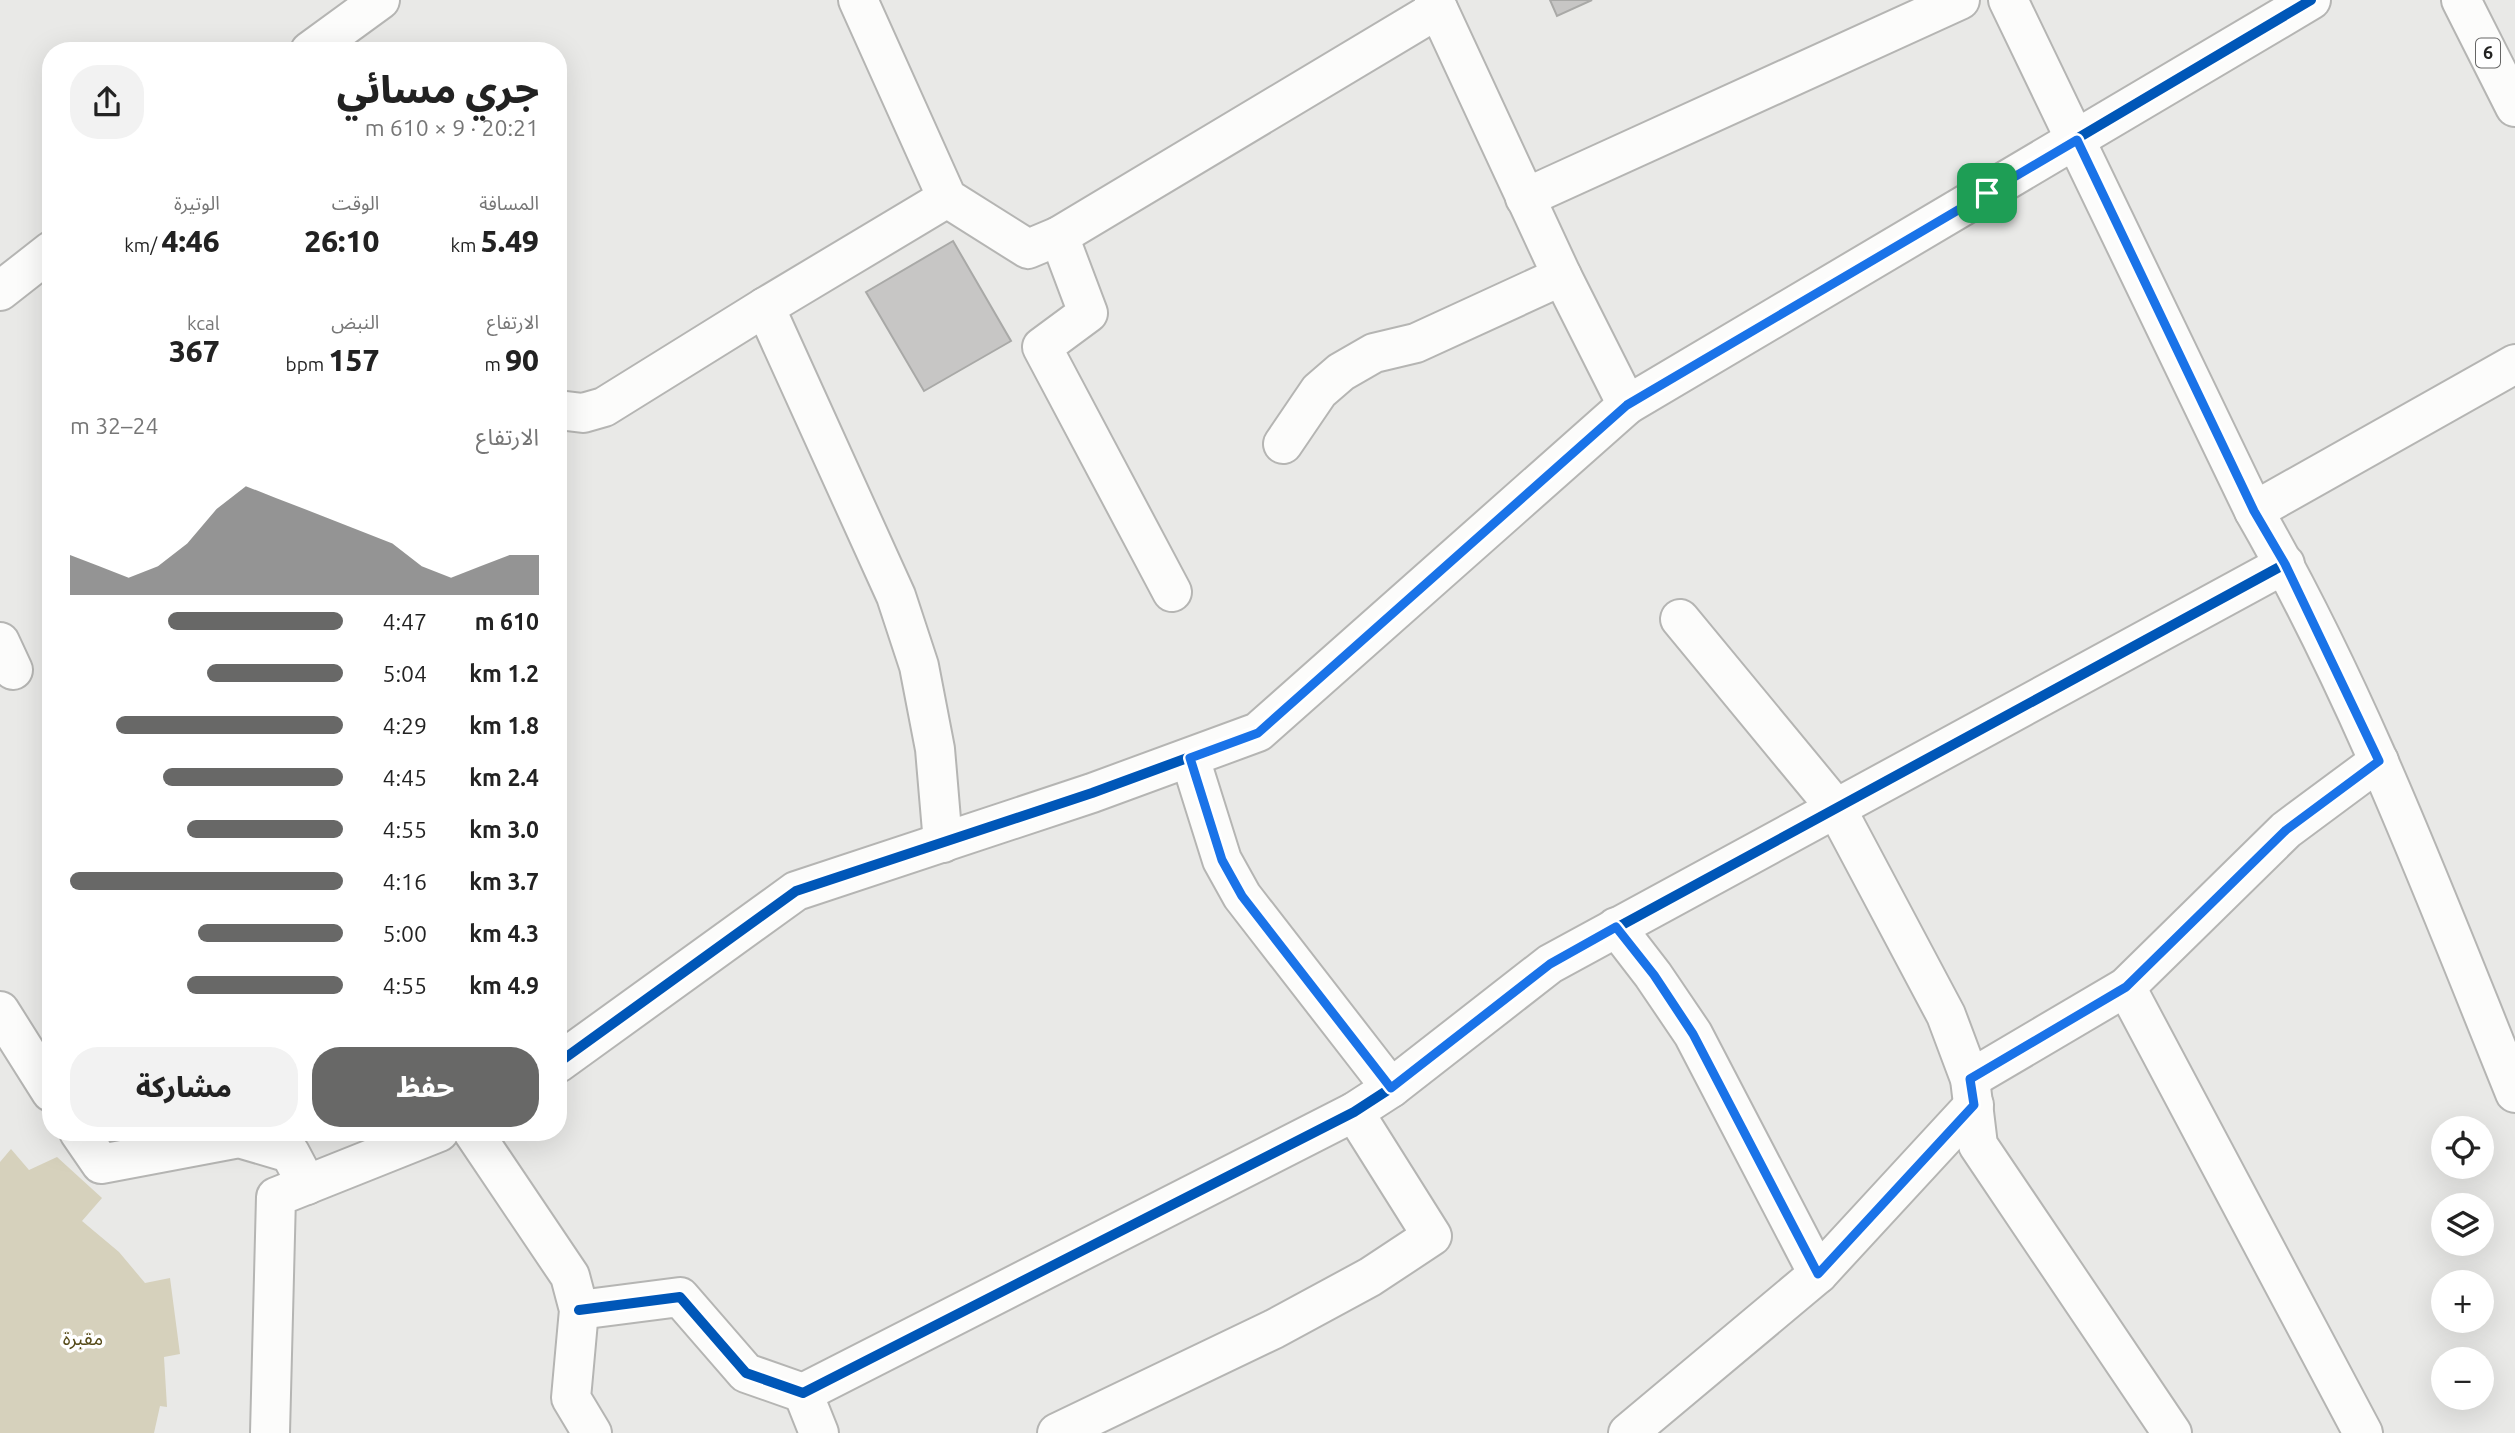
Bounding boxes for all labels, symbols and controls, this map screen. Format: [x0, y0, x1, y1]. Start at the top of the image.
road number: 6 [2476, 38, 2500, 68]
button: share [70, 65, 144, 139]
text: جري مسائي [337, 68, 539, 110]
text: 20:21 · 9 × 610 m [365, 115, 539, 140]
pin [1957, 163, 2017, 223]
icon: arrive [1968, 174, 2006, 212]
text: الوتيرة [174, 192, 220, 214]
text: الوقت [332, 192, 379, 214]
text: المسافة [479, 192, 539, 214]
text: 4:46 [162, 224, 220, 258]
text: 26:10 [304, 224, 379, 258]
text: 5.49 [481, 224, 539, 258]
text: /km [124, 234, 162, 256]
text: km [451, 234, 481, 256]
text: النبض [331, 311, 379, 333]
text: الارتفاع [487, 311, 539, 333]
text: kcal [187, 312, 220, 334]
text: 367 [169, 334, 220, 368]
text: 157 [329, 343, 379, 377]
text: 90 [505, 343, 539, 377]
text: bpm [286, 353, 329, 375]
text: m [484, 353, 505, 375]
text: 24–32 m [70, 413, 158, 438]
text: الارتفاع [476, 424, 539, 449]
text: 4:47 [382, 609, 427, 634]
text: 610 m [475, 609, 539, 634]
text: 5:04 [382, 661, 427, 686]
text: 1.2 km [469, 661, 539, 686]
text: 4:29 [382, 713, 427, 738]
text: 1.8 km [469, 713, 539, 738]
text: 4:45 [382, 765, 427, 790]
text: 2.4 km [469, 765, 539, 790]
text: 4:55 [382, 817, 427, 842]
text: 3.0 km [469, 817, 539, 842]
text: 4:16 [382, 869, 427, 894]
text: 3.7 km [469, 869, 539, 894]
text: 5:00 [382, 921, 427, 946]
text: 4.3 km [469, 921, 539, 946]
text: 4:55 [382, 973, 427, 998]
text: 4.9 km [469, 973, 539, 998]
button: مشاركة [70, 1047, 298, 1127]
button: حفظ [312, 1047, 539, 1127]
map controls [2431, 1116, 2494, 1410]
button: locate [2431, 1116, 2494, 1179]
button: layers [2431, 1193, 2494, 1256]
button: + [2431, 1270, 2494, 1333]
park label: مقبرة [63, 1327, 103, 1350]
button: − [2431, 1347, 2494, 1410]

